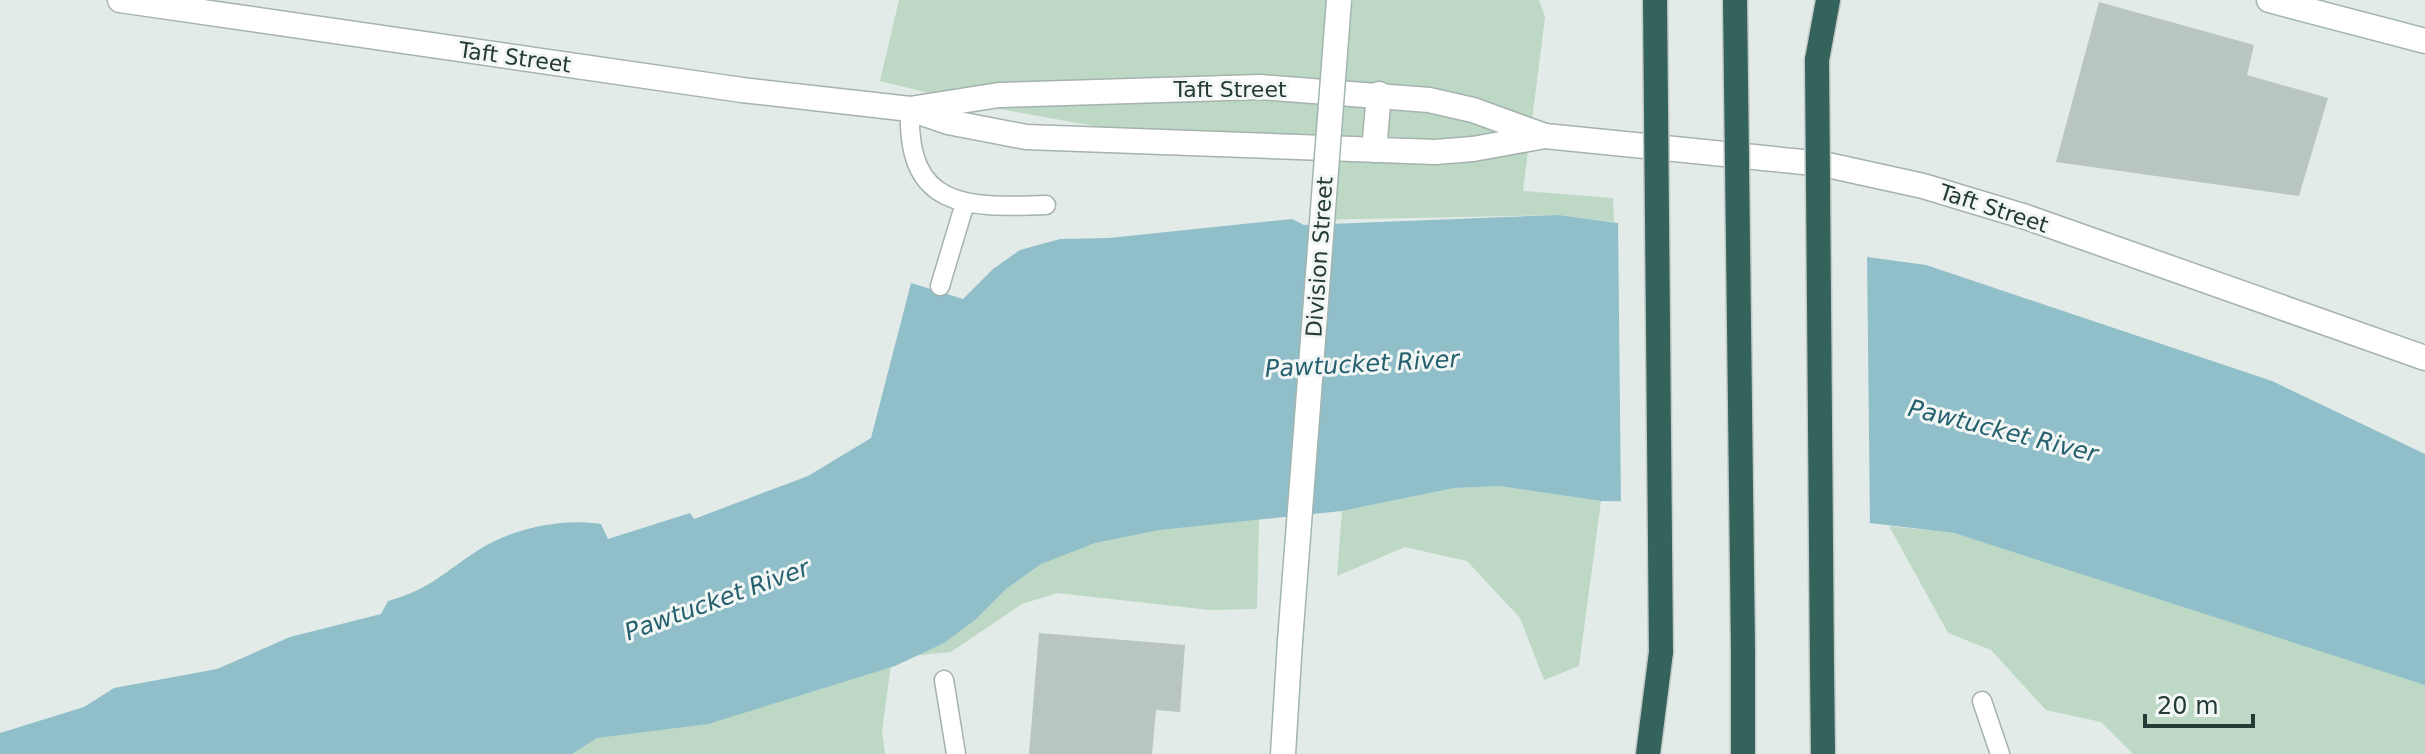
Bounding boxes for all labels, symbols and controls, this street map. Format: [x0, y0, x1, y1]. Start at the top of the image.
street label: Taft Street [456, 37, 573, 78]
street label: Taft Street [1172, 77, 1287, 102]
street label: Division Street [1301, 175, 1338, 338]
street label: Taft Street [1935, 179, 2052, 238]
water label: Pawtucket River [1264, 345, 1462, 383]
water label: Pawtucket River [1905, 394, 2103, 469]
water label: Pawtucket River [621, 553, 815, 646]
scale bar [2145, 678, 2253, 728]
text: 20 m [2157, 692, 2219, 720]

